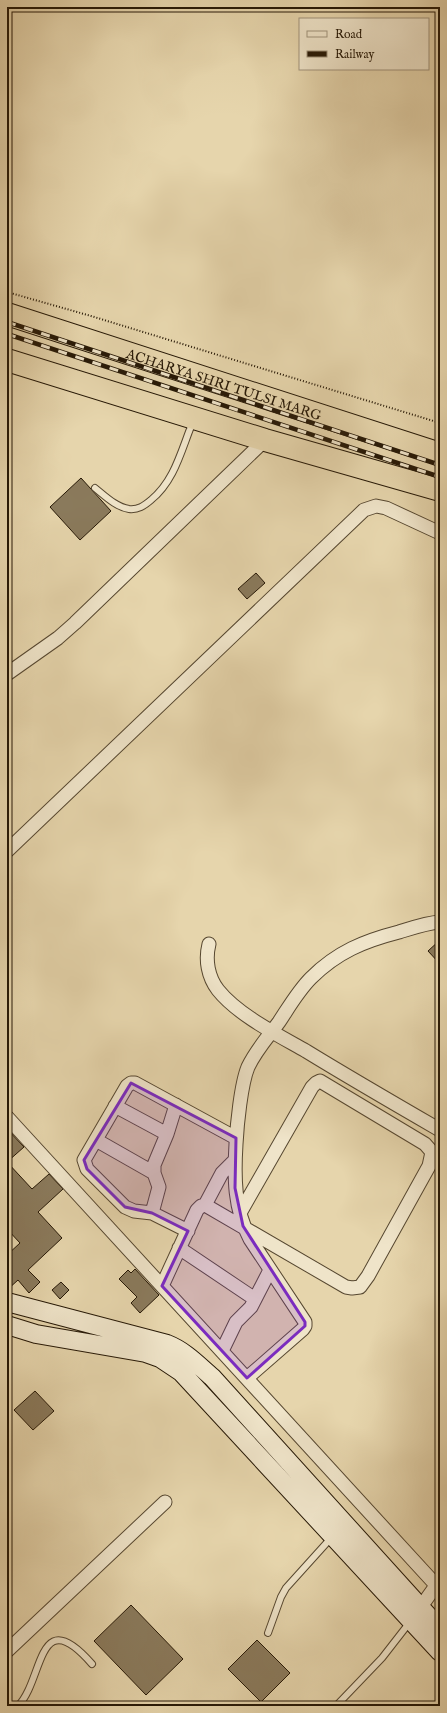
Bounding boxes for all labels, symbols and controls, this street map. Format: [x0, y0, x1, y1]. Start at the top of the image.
legend [299, 18, 429, 70]
text: Road [335, 27, 363, 42]
text: Railway [335, 47, 374, 62]
street label: ACHARYA SHRI TULSI MARG [123, 345, 324, 425]

